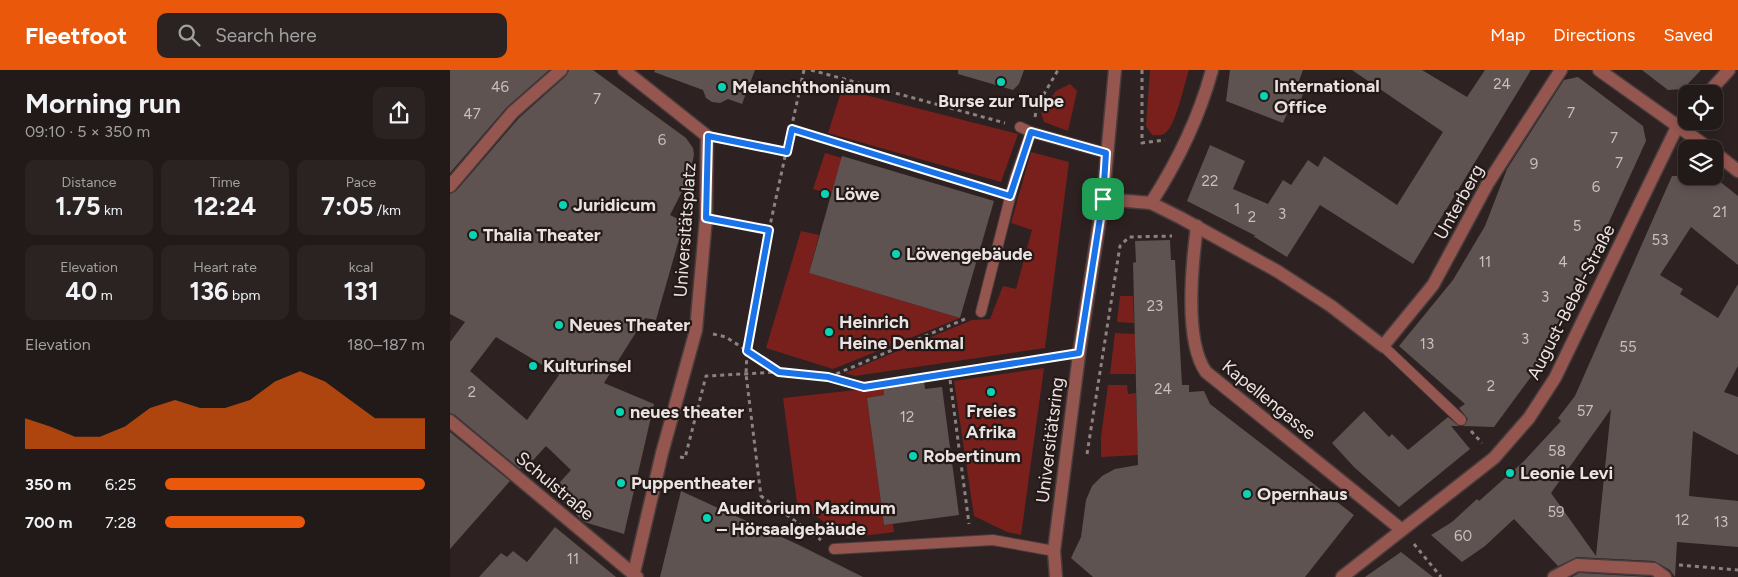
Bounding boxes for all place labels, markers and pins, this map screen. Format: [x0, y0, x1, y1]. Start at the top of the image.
place label: International Office [1274, 75, 1380, 118]
place label: Melanchthonianum [732, 76, 890, 98]
marker: Burse zur Tulpe [995, 76, 1007, 88]
marker: Melanchthonianum [716, 81, 728, 93]
place label: Burse zur Tulpe [938, 90, 1064, 112]
marker: International Office [1258, 90, 1270, 102]
pin [1082, 178, 1124, 220]
place label: Löwe [835, 183, 879, 205]
marker: Löwe [819, 188, 831, 200]
place label: Juridicum [573, 194, 656, 216]
marker: Juridicum [557, 199, 569, 211]
place label: Thalia Theater [483, 224, 601, 246]
marker: Thalia Theater [467, 229, 479, 241]
place label: Löwengebäude [906, 243, 1033, 265]
marker: Löwengebäude [890, 248, 902, 260]
place label: Heinrich Heine Denkmal [839, 311, 964, 354]
place label: Neues Theater [569, 314, 690, 336]
marker: Neues Theater [553, 319, 565, 331]
marker: Heinrich Heine Denkmal [823, 326, 835, 338]
place label: Kulturinsel [543, 355, 632, 377]
marker: Kulturinsel [527, 360, 539, 372]
marker: Freies Afrika [985, 386, 997, 398]
place label: Freies Afrika [966, 400, 1016, 443]
place label: neues theater [630, 401, 744, 423]
marker: neues theater [614, 406, 626, 418]
place label: Robertinum [923, 445, 1021, 467]
marker: Robertinum [907, 450, 919, 462]
place label: Leonie Levi [1520, 462, 1613, 484]
marker: Leonie Levi [1504, 467, 1516, 479]
place label: Puppentheater [631, 472, 755, 494]
marker: Puppentheater [615, 477, 627, 489]
place label: Opernhaus [1257, 483, 1348, 505]
marker: Opernhaus [1241, 488, 1253, 500]
place label: Auditorium Maximum – Hörsaalgebäude [717, 497, 896, 540]
marker: Auditorium Maximum – Hörsaalgebäude [701, 512, 713, 524]

